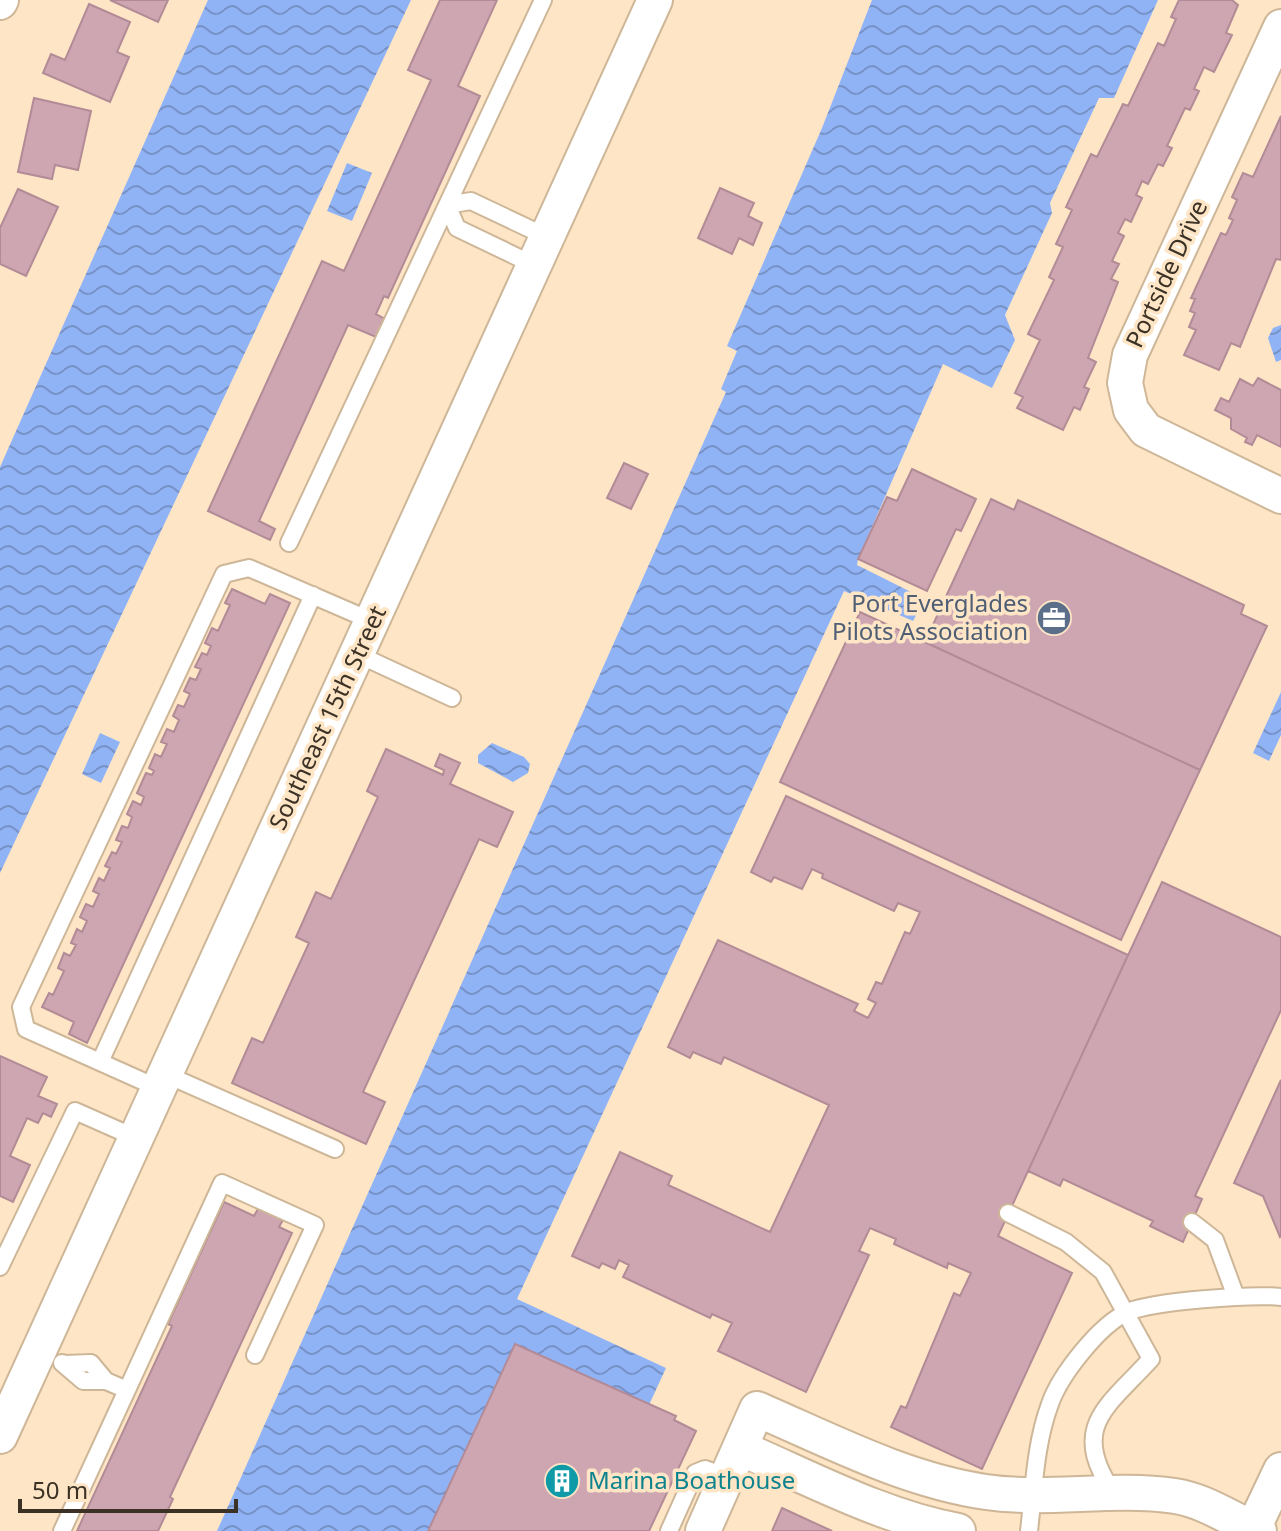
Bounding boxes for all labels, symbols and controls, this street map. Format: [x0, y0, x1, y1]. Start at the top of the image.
street label: Portside Drive [1117, 194, 1214, 352]
place label: Port Everglades Pilots Association [832, 586, 1028, 647]
office icon: Port Everglades Pilots Association [1035, 599, 1073, 637]
street label: Southeast 15th Street [260, 600, 393, 835]
building icon: Marina Boathouse [543, 1462, 581, 1500]
scale bar [20, 1463, 236, 1513]
place label: Marina Boathouse [588, 1463, 795, 1496]
text: 50 m [32, 1473, 88, 1506]

